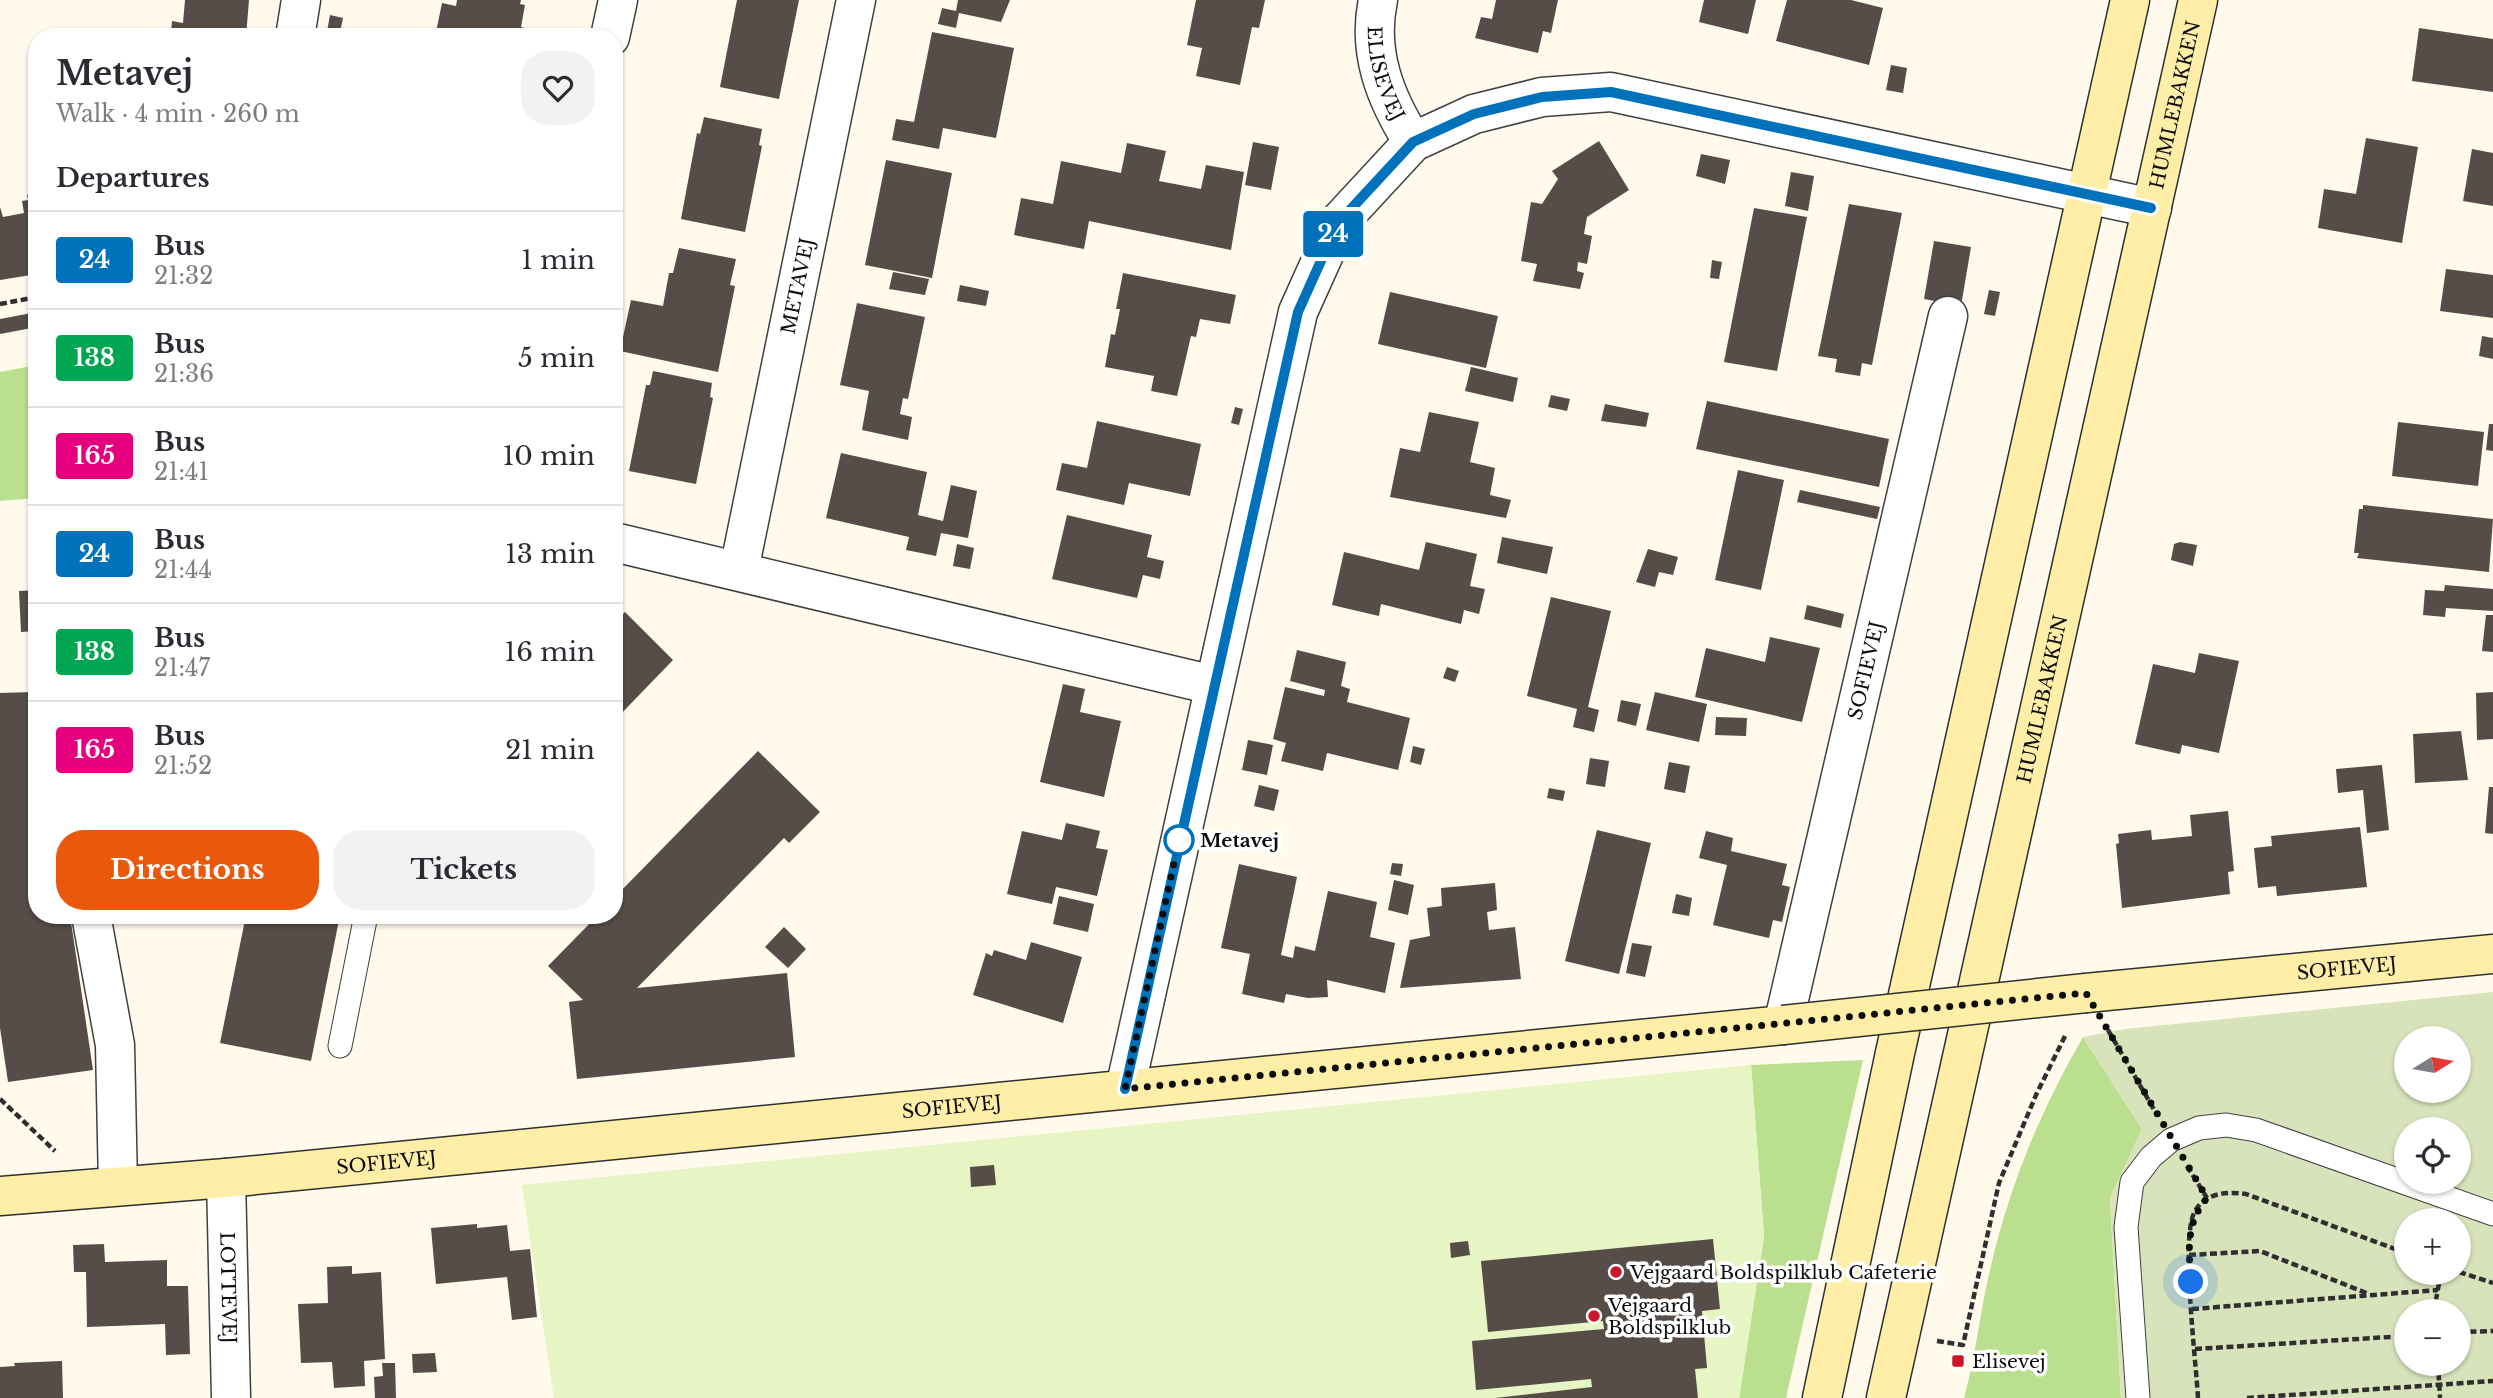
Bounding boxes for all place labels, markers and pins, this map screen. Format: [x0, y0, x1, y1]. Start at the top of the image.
marker: Metavej [1164, 825, 1194, 855]
place label: Metavej [1200, 829, 1279, 852]
place label: Vejgaard Boldspilklub Cafeterie [1629, 1261, 1937, 1284]
marker: Vejgaard Boldspilklub Cafeterie [1608, 1264, 1624, 1280]
place label: Vejgaard Boldspilklub [1607, 1294, 1731, 1339]
marker: Vejgaard Boldspilklub [1586, 1308, 1602, 1324]
place label: Elisevej [1972, 1350, 2046, 1373]
marker: Elisevej [1950, 1353, 1966, 1369]

